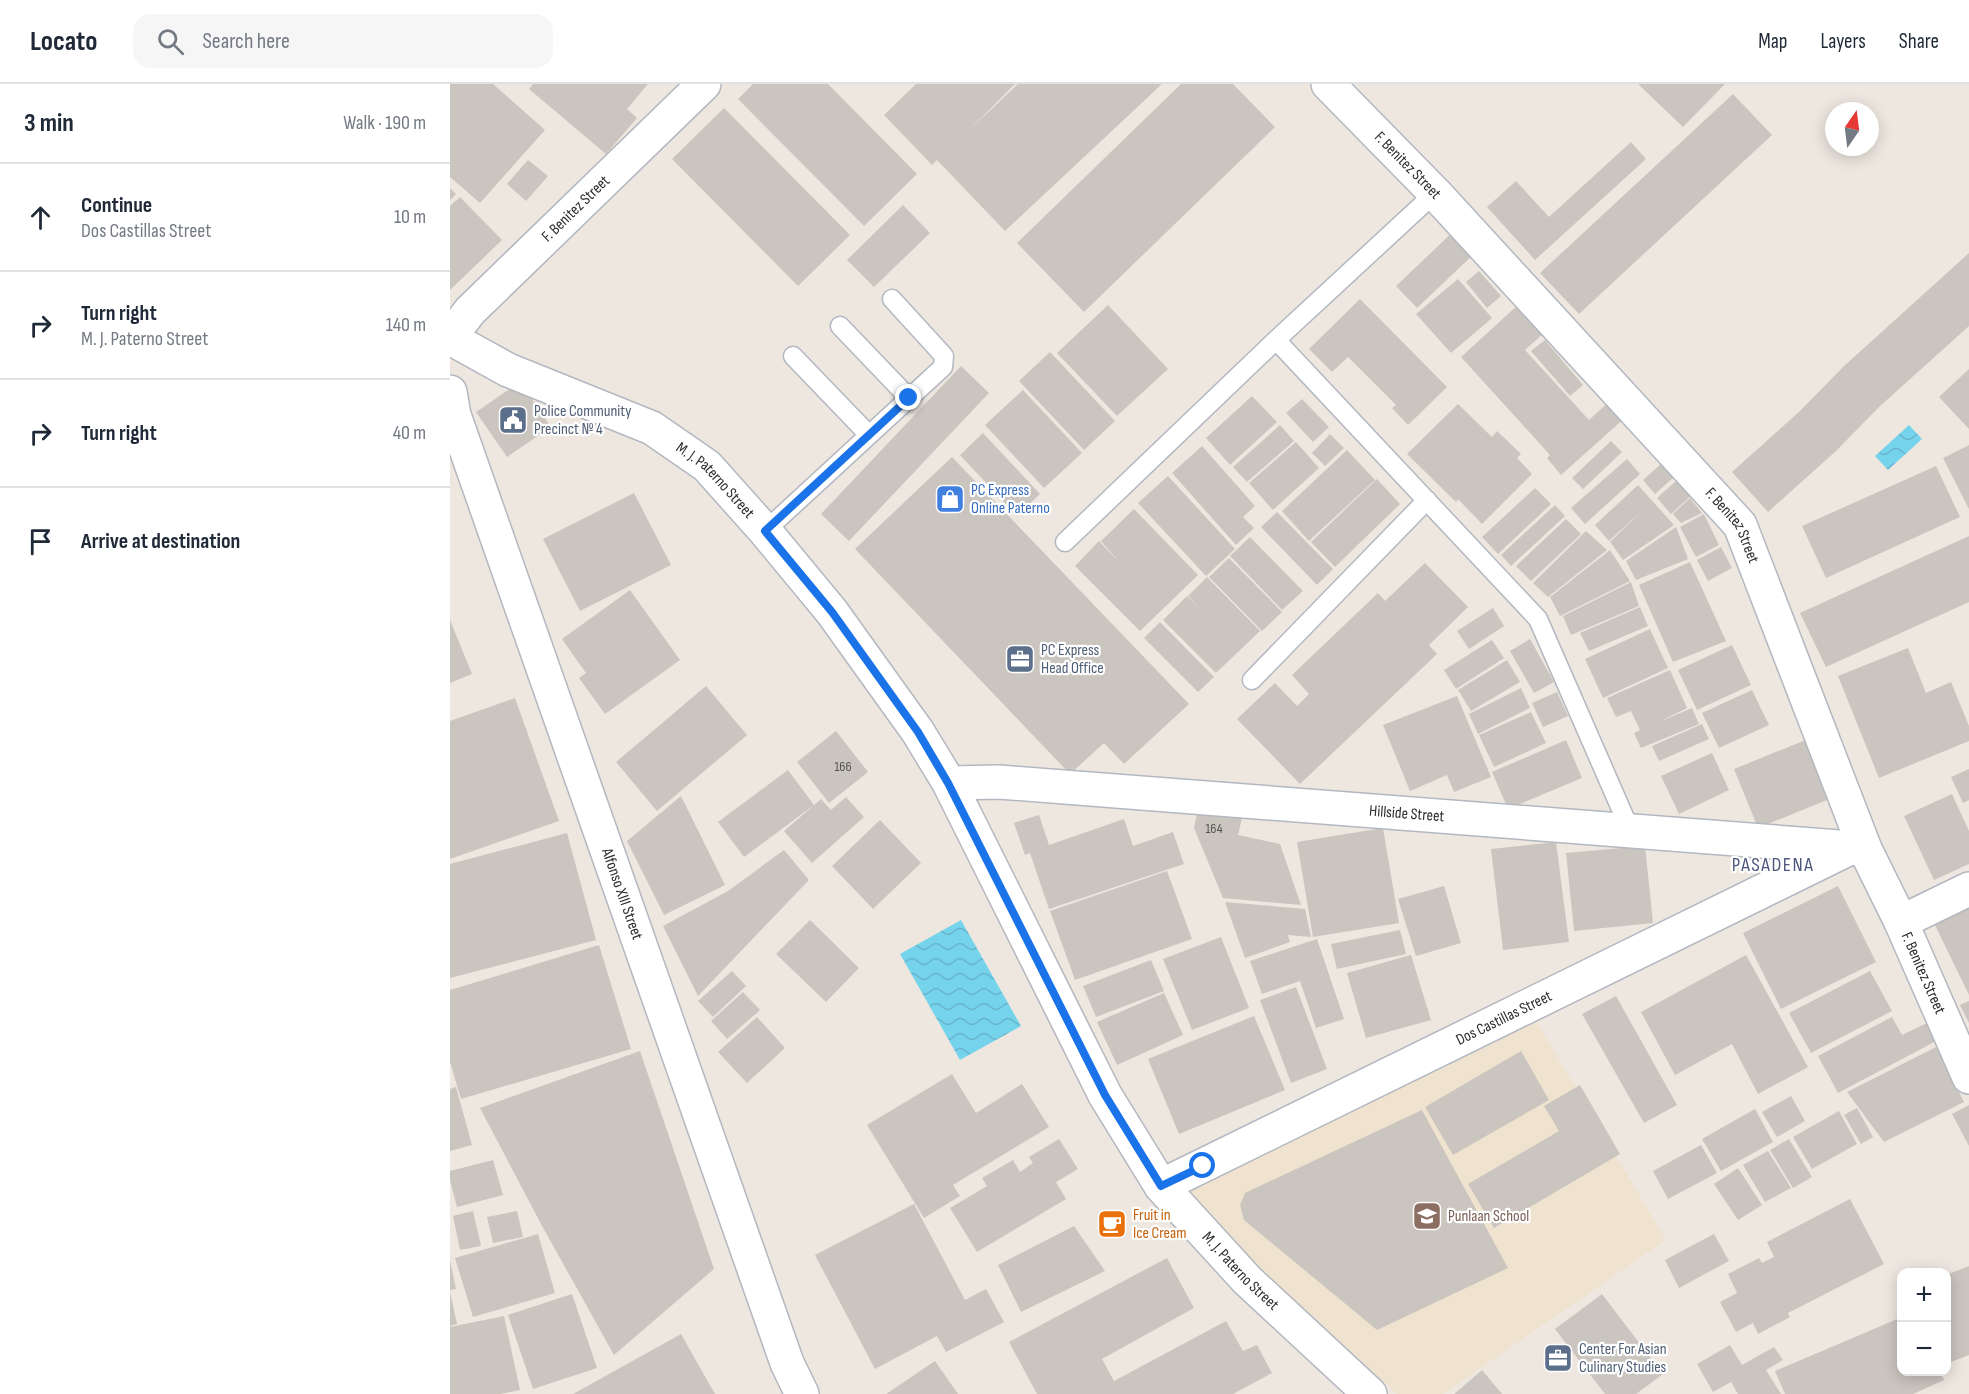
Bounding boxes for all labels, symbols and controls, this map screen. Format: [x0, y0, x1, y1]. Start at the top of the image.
search box [133, 14, 553, 68]
text: Locato [30, 25, 97, 58]
icon: search [154, 25, 187, 58]
text: Search here [202, 28, 290, 55]
text: Map [1758, 29, 1787, 54]
text: Layers [1820, 29, 1866, 54]
text: Share [1899, 29, 1939, 54]
north arrow [1825, 102, 1879, 156]
text: 3 min [24, 108, 74, 139]
text: Walk · 190 m [343, 111, 426, 135]
street label: F. Benitez Street [1371, 128, 1445, 203]
street label: F. Benitez Street [538, 171, 614, 246]
text: Continue [81, 192, 152, 219]
icon: ahead [24, 201, 57, 234]
text: 10 m [394, 205, 426, 229]
text: Dos Castillas Street [81, 219, 211, 243]
text: Turn right [81, 300, 157, 327]
icon: right [24, 309, 57, 342]
text: 140 m [386, 313, 426, 337]
text: M. J. Paterno Street [81, 327, 208, 351]
route end [895, 384, 921, 410]
place label: Police Community Precinct № 4 [534, 402, 631, 439]
public building icon: Police Community Precinct № 4 [497, 404, 529, 436]
icon: right [24, 417, 57, 450]
text: Turn right [81, 420, 157, 447]
text: 40 m [393, 421, 426, 445]
street label: M. J. Paterno Street [672, 438, 759, 522]
place label: PC Express Online Paterno [971, 481, 1050, 518]
shop icon: PC Express Online Paterno [934, 483, 966, 515]
street label: F. Benitez Street [1701, 484, 1763, 566]
icon: arrive [24, 525, 57, 558]
text: Arrive at destination [81, 528, 240, 555]
place label: PC Express Head Office [1041, 641, 1104, 678]
office icon: PC Express Head Office [1004, 643, 1036, 675]
house number: 166 [834, 758, 852, 775]
street label: Hillside Street [1368, 801, 1445, 826]
house number: 164 [1205, 820, 1223, 837]
street label: Alfonso XIII Street [597, 845, 647, 942]
district label: PASADENA [1732, 853, 1814, 877]
street label: F. Benitez Street [1897, 929, 1950, 1017]
street label: Dos Castillas Street [1453, 986, 1555, 1049]
route start [1189, 1152, 1215, 1178]
school or university icon: Punlaan School [1411, 1200, 1443, 1232]
place label: Fruit in Ice Cream [1133, 1206, 1186, 1243]
place label: Punlaan School [1448, 1207, 1529, 1226]
cafe icon: Fruit in Ice Cream [1096, 1208, 1128, 1240]
street label: M. J. Paterno Street [1198, 1228, 1283, 1314]
map controls [1897, 1268, 1951, 1376]
button: + [1897, 1268, 1951, 1322]
button: − [1897, 1322, 1951, 1376]
place label: Center For Asian Culinary Studies [1579, 1340, 1667, 1377]
office icon: Center For Asian Culinary Studies [1542, 1342, 1574, 1374]

